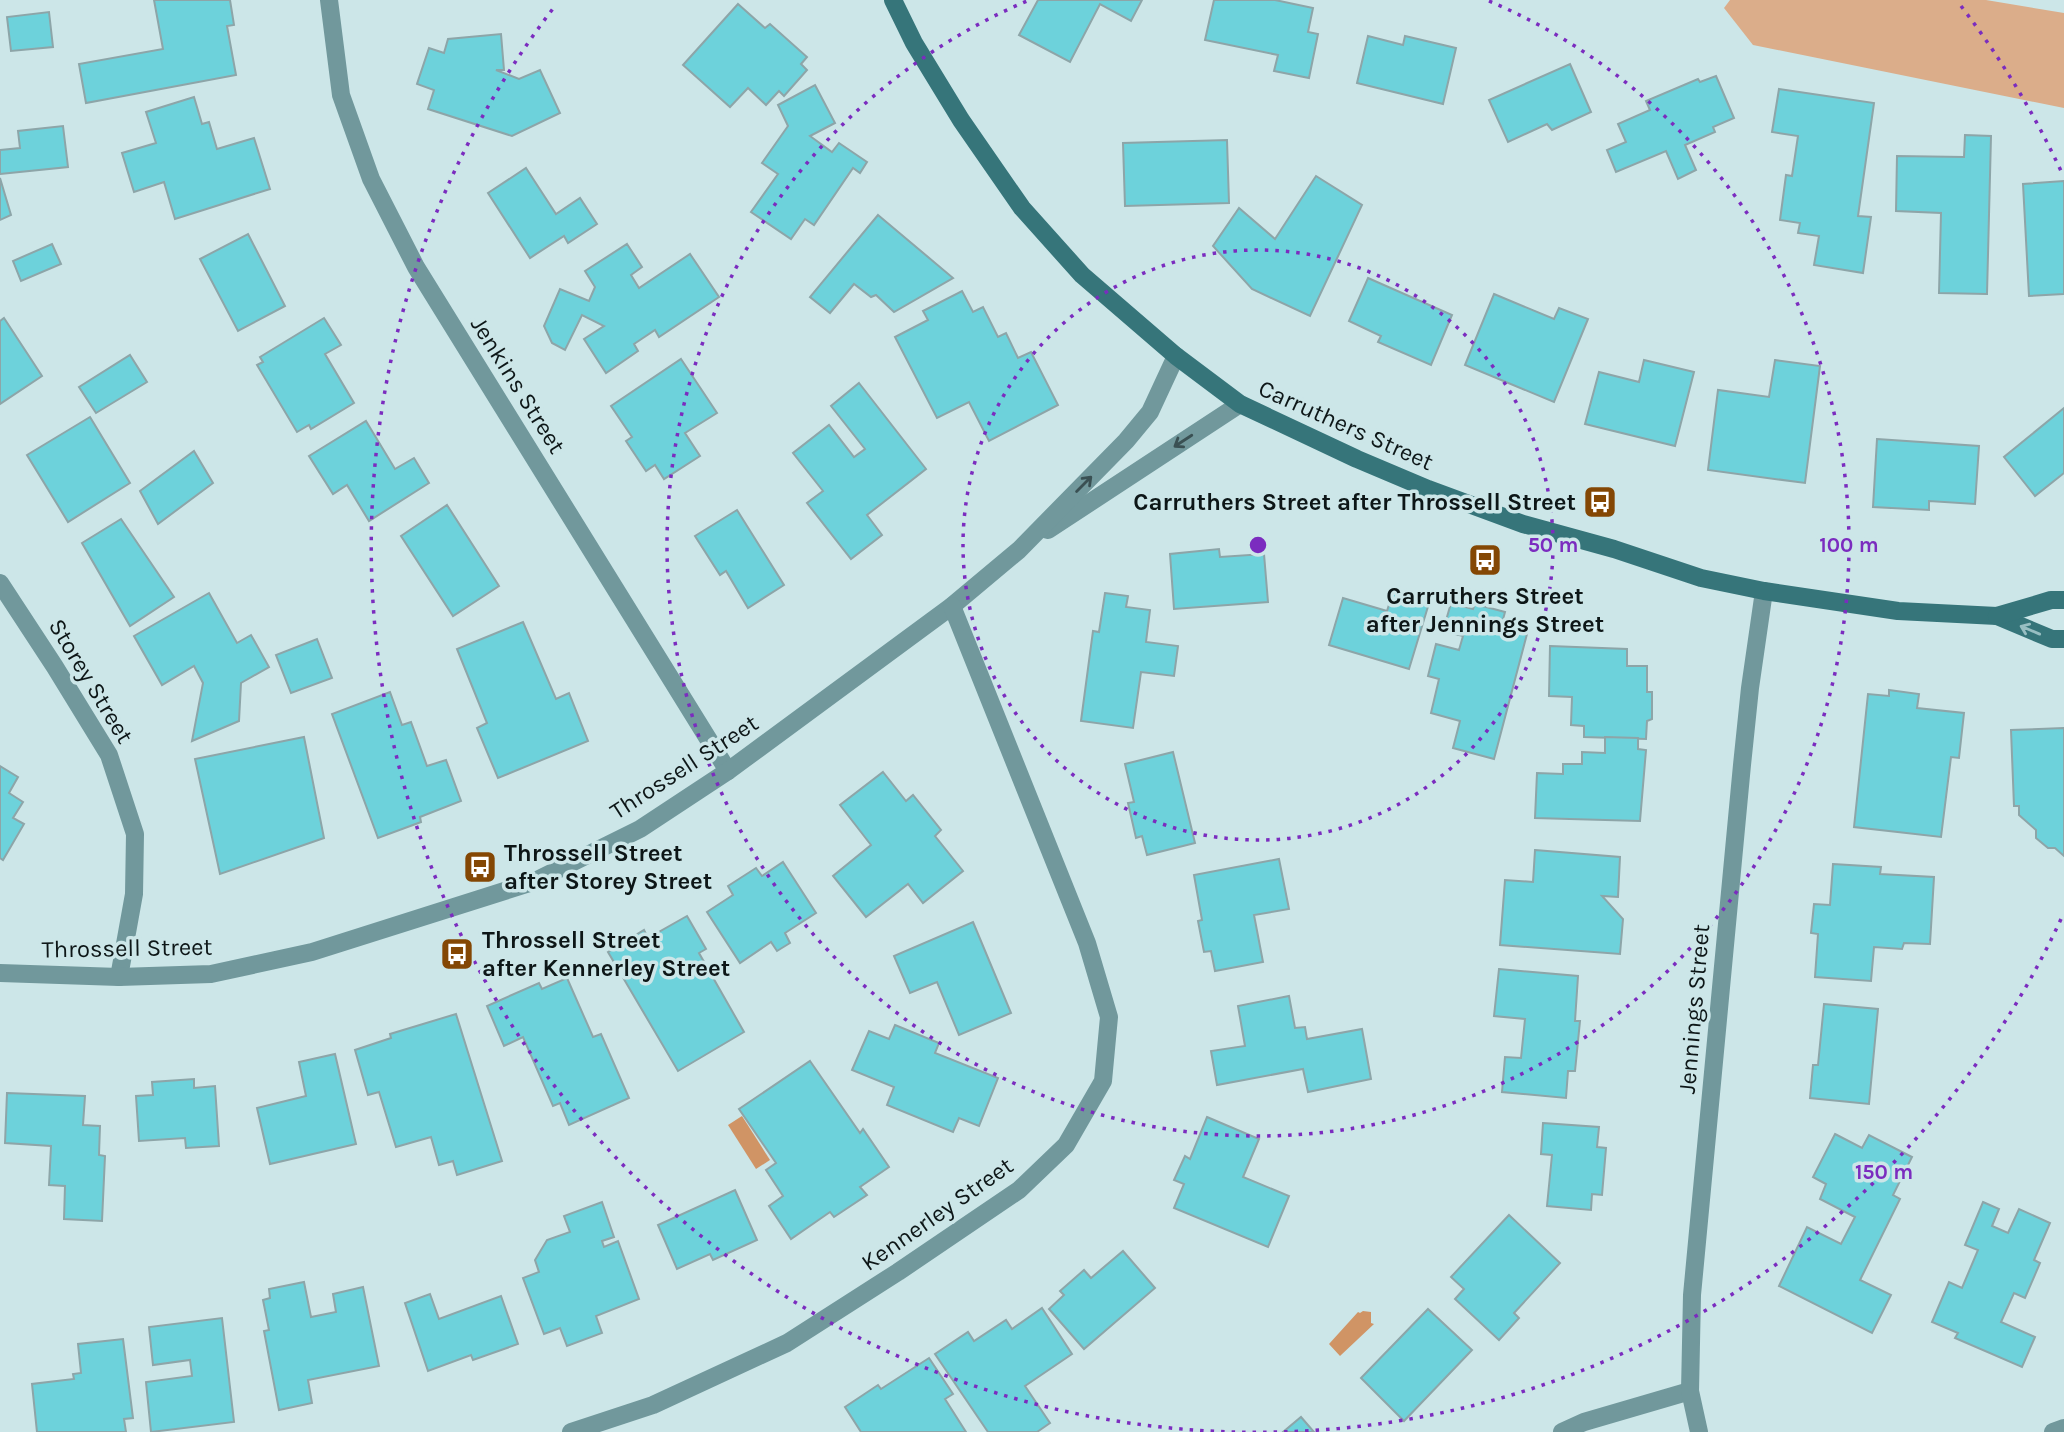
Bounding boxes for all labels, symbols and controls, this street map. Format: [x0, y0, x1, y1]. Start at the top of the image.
street label: Jenkins Street [465, 311, 571, 459]
street label: Carruthers Street [1254, 374, 1438, 476]
one-way arrow [1174, 434, 1193, 449]
one-way arrow [1075, 475, 1092, 492]
bus stop icon: Carruthers Street after Throssell Street [1581, 483, 1619, 521]
place label: Carruthers Street after Throssell Street [1133, 488, 1576, 516]
centre of rings [1246, 533, 1270, 557]
text: 50 m [1528, 533, 1578, 557]
text: 100 m [1819, 533, 1879, 557]
bus stop icon: Carruthers Street after Jennings Street [1466, 541, 1504, 579]
place label: Carruthers Street after Jennings Street [1366, 582, 1604, 638]
street label: Storey Street [43, 614, 139, 748]
one-way arrow [2020, 623, 2041, 636]
street label: Throssell Street [605, 709, 763, 825]
place label: Throssell Street after Storey Street [504, 839, 712, 895]
bus stop icon: Throssell Street after Storey Street [461, 848, 499, 886]
street label: Jennings Street [1673, 923, 1715, 1095]
place label: Throssell Street after Kennerley Street [482, 926, 730, 982]
street label: Throssell Street [41, 933, 213, 963]
bus stop icon: Throssell Street after Kennerley Street [438, 935, 476, 973]
street label: Kennerley Street [856, 1151, 1018, 1277]
text: 150 m [1855, 1160, 1913, 1184]

